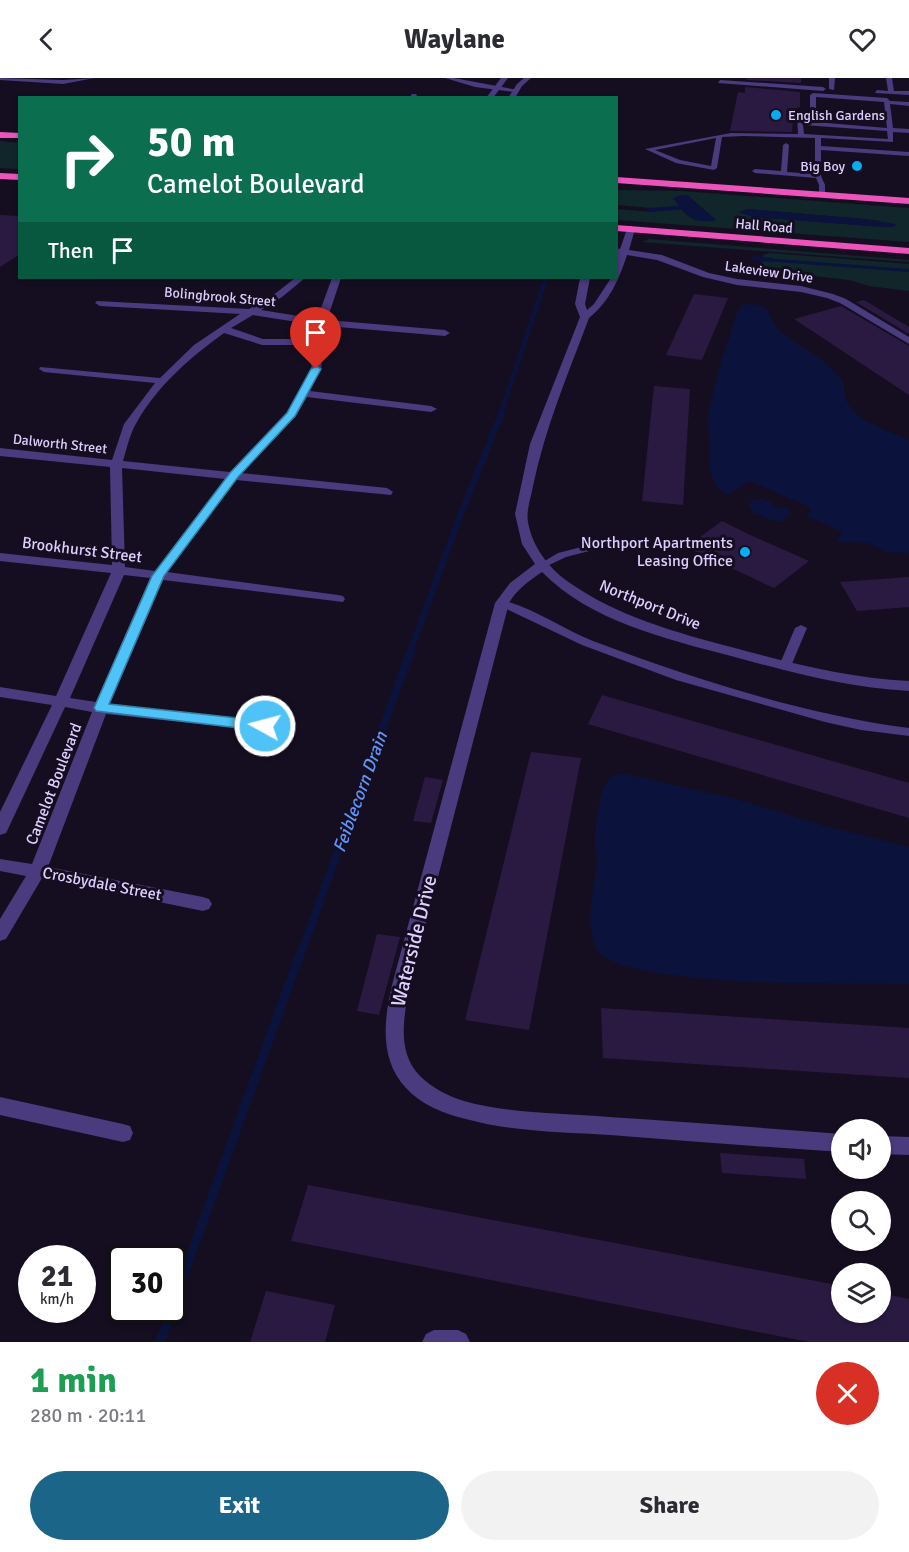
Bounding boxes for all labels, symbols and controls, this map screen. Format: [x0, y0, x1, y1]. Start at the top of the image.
icon: back [30, 23, 63, 56]
text: Waylane [404, 23, 505, 56]
icon: heart [846, 23, 879, 56]
place label: English Gardens [788, 107, 885, 124]
marker: English Gardens [769, 108, 783, 122]
text: 50 m [147, 117, 236, 168]
icon: right [48, 120, 126, 198]
place label: Big Boy [800, 158, 845, 175]
marker: Big Boy [850, 159, 864, 173]
text: Camelot Boulevard [147, 168, 365, 201]
street label: Hall Road [735, 215, 793, 237]
icon: arrive [106, 234, 139, 267]
text: Then [48, 237, 94, 264]
street label: Lakeview Drive [724, 257, 814, 287]
street label: Bolingbrook Street [163, 284, 277, 310]
pin [290, 307, 341, 369]
icon: arrive [299, 316, 332, 349]
street label: Dalworth Street [12, 431, 108, 457]
street label: Brookhurst Street [21, 533, 144, 567]
place label: Northport Apartments Leasing Office [581, 533, 733, 571]
marker: Northport Apartments Leasing Office [738, 545, 752, 559]
street label: Northport Drive [596, 576, 704, 634]
position arrow [233, 694, 297, 758]
street label: Camelot Boulevard [22, 720, 86, 848]
water label: Feiblecorn Drain [328, 728, 392, 855]
street label: Crosbydale Street [41, 863, 164, 905]
street label: Waterside Drive [386, 873, 442, 1009]
map controls [831, 1119, 891, 1323]
button: sound [831, 1119, 891, 1179]
button: search [831, 1191, 891, 1251]
speed limit sign: 30 [108, 1245, 186, 1323]
text: 21 [41, 1258, 73, 1295]
button: layers [831, 1263, 891, 1323]
text: km/h [40, 1290, 74, 1308]
text: 1 min [30, 1358, 117, 1403]
button: close [816, 1362, 879, 1425]
text: 280 m · 20:11 [30, 1403, 146, 1428]
button: Exit [30, 1471, 449, 1540]
button: Share [461, 1471, 879, 1540]

